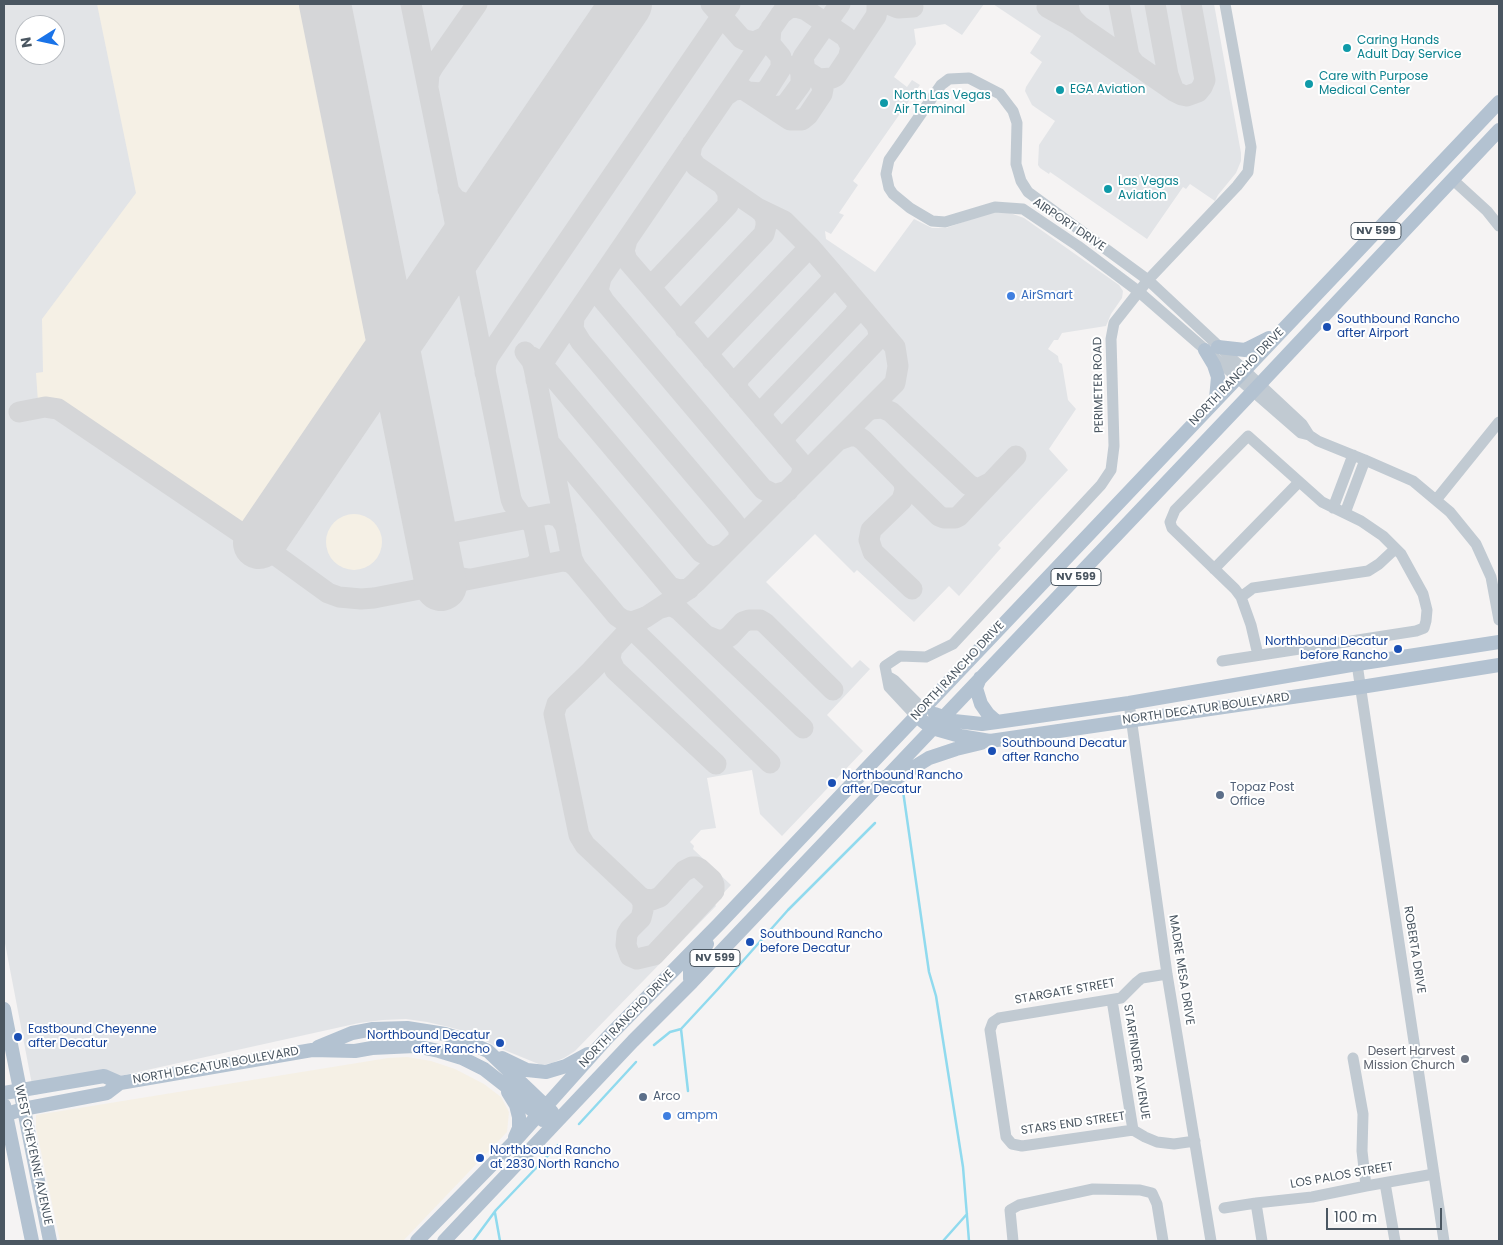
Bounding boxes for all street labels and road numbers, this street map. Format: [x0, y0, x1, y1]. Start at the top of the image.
street label: AIRPORT DRIVE [1030, 195, 1108, 255]
road number: NV 599 [1351, 222, 1401, 240]
street label: NORTH RANCHO DRIVE [1187, 325, 1287, 429]
street label: PERIMETER ROAD [1091, 337, 1107, 433]
road number: NV 599 [1051, 568, 1101, 586]
street label: NORTH RANCHO DRIVE [908, 618, 1008, 724]
street label: NORTH DECATUR BOULEVARD [1122, 690, 1290, 728]
street label: ROBERTA DRIVE [1400, 905, 1428, 995]
street label: MADRE MESA DRIVE [1165, 914, 1197, 1026]
road number: NV 599 [690, 950, 740, 966]
street label: NORTH RANCHO DRIVE [577, 967, 677, 1071]
street label: STARGATE STREET [1014, 976, 1116, 1008]
street label: STARFINDER AVENUE [1120, 1003, 1152, 1121]
street label: NORTH DECATUR BOULEVARD [132, 1044, 300, 1088]
street label: WEST CHEYENNE AVENUE [11, 1084, 55, 1226]
street label: STARS END STREET [1020, 1110, 1126, 1138]
street label: LOS PALOS STREET [1289, 1160, 1395, 1192]

